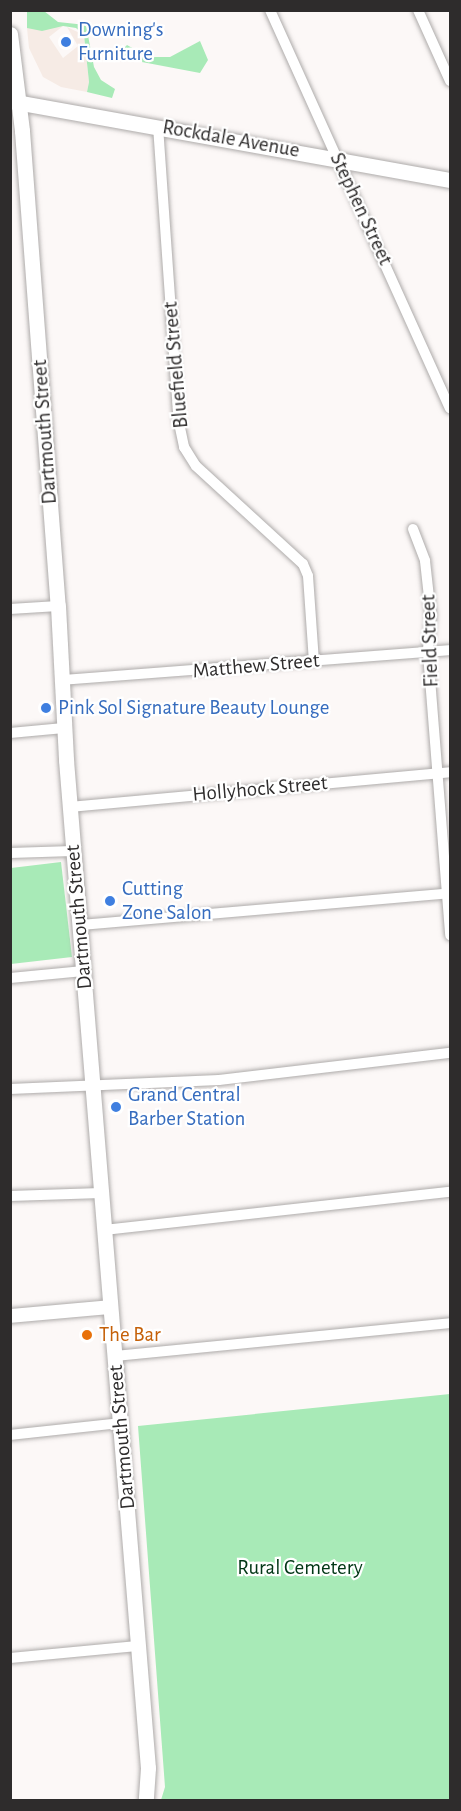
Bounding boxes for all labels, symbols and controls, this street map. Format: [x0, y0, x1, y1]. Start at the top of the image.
place label: Downing's Furniture [78, 17, 164, 67]
marker: Downing's Furniture [59, 35, 73, 49]
street label: Rockdale Avenue [161, 115, 301, 163]
street label: Stephen Street [324, 149, 398, 269]
street label: Bluefield Street [158, 301, 194, 429]
street label: Dartmouth Street [27, 359, 63, 505]
street label: Field Street [416, 594, 444, 688]
street label: Matthew Street [192, 648, 320, 684]
place label: Pink Sol Signature Beauty Lounge [58, 695, 329, 721]
marker: Pink Sol Signature Beauty Lounge [39, 701, 53, 715]
street label: Hollyhock Street [191, 771, 329, 807]
street label: Dartmouth Street [60, 844, 98, 990]
place label: Cutting Zone Salon [122, 876, 212, 926]
marker: Cutting Zone Salon [103, 894, 117, 908]
place label: Grand Central Barber Station [128, 1082, 245, 1132]
marker: Grand Central Barber Station [109, 1100, 123, 1114]
place label: The Bar [99, 1322, 161, 1348]
marker: The Bar [80, 1328, 94, 1342]
street label: Dartmouth Street [103, 1364, 141, 1510]
park label: Rural Cemetery [237, 1555, 363, 1581]

